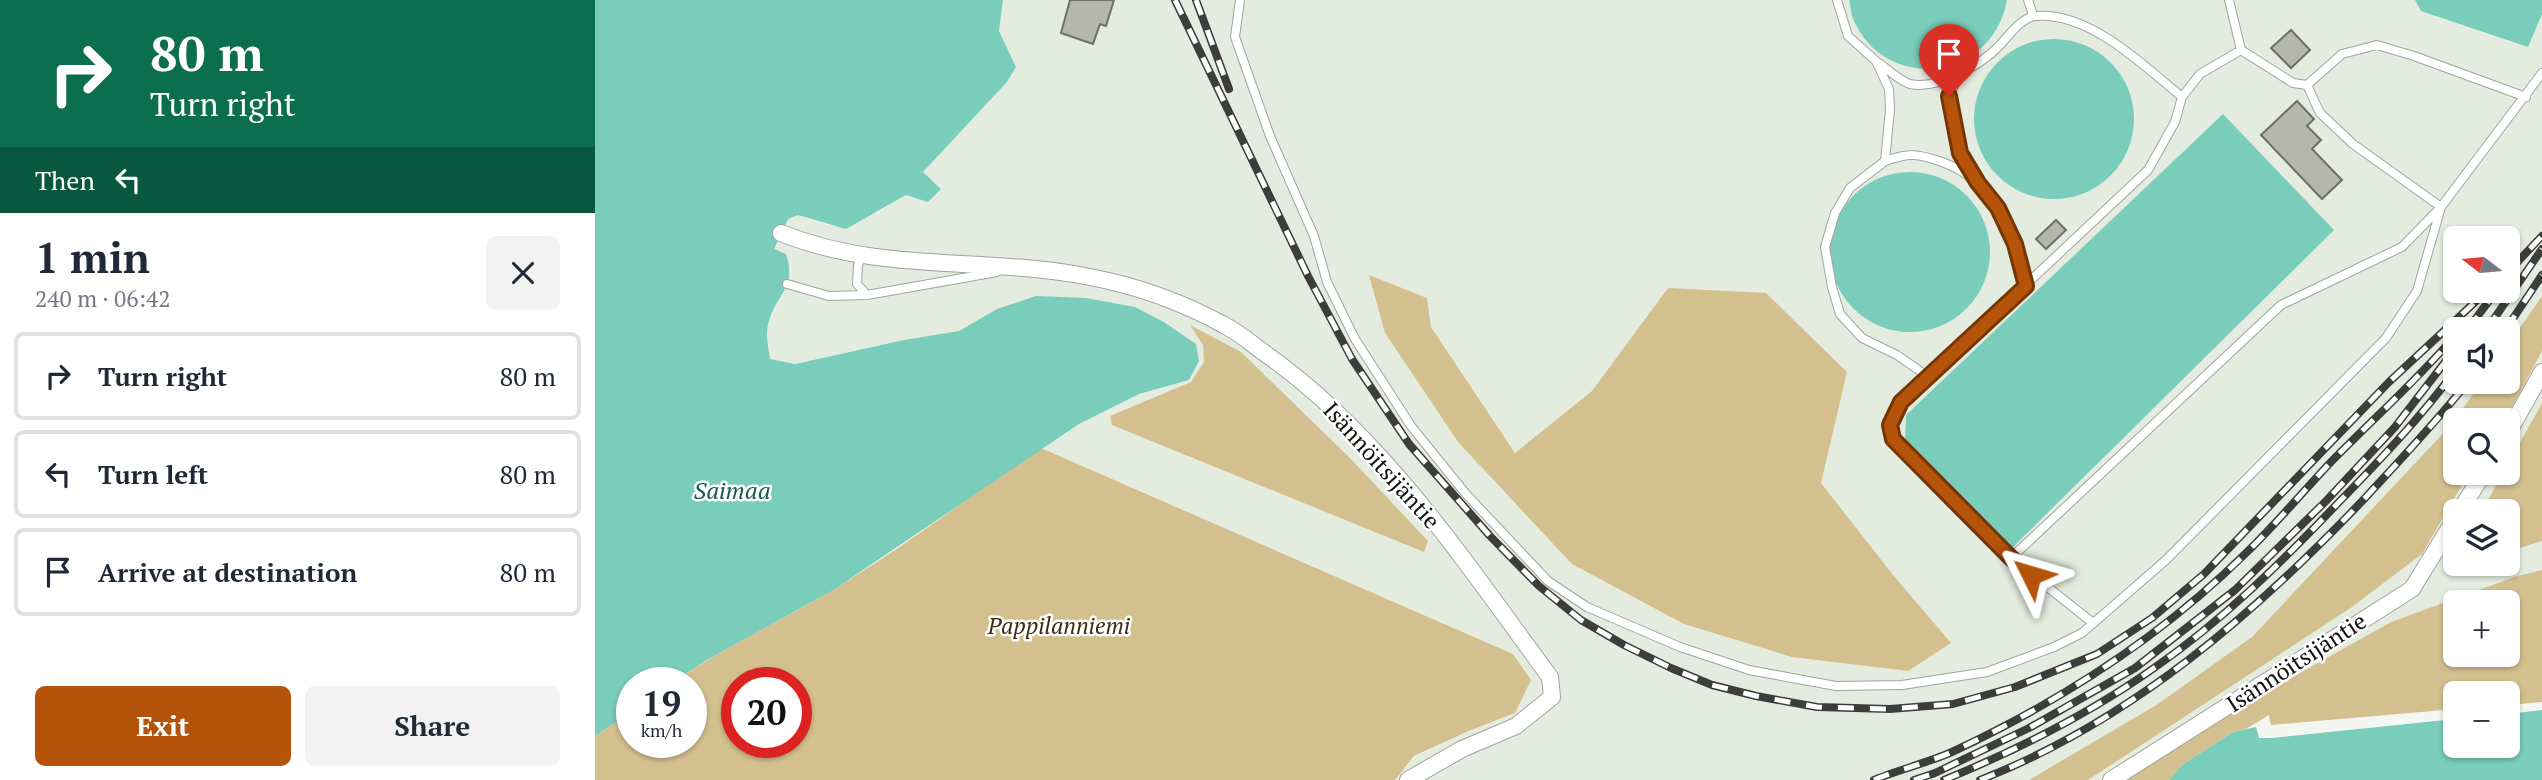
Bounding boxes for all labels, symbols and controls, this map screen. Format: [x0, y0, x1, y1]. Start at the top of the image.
text: 80 m [150, 20, 264, 85]
pin [1919, 24, 1979, 96]
icon: right [35, 28, 126, 119]
icon: arrive [1930, 35, 1968, 73]
text: Turn right [150, 83, 296, 125]
icon: left [109, 161, 147, 199]
text: Then [35, 163, 95, 197]
north arrow [2443, 226, 2520, 303]
map controls [2443, 226, 2520, 758]
text: 1 min [35, 229, 150, 285]
button: close [486, 236, 560, 310]
text: 240 m · 06:42 [35, 283, 170, 314]
button: sound [2443, 317, 2520, 394]
icon: right [39, 357, 77, 395]
text: Turn right [98, 359, 227, 393]
text: 80 m [500, 359, 556, 393]
street label: Isännöitsijäntie [1317, 395, 1447, 535]
button: search [2443, 408, 2520, 485]
icon: left [39, 455, 77, 493]
text: Turn left [98, 457, 208, 491]
text: 80 m [500, 457, 556, 491]
water label: Saimaa [693, 474, 771, 506]
button: layers [2443, 499, 2520, 576]
position arrow [1994, 538, 2068, 612]
icon: arrive [39, 553, 77, 591]
text: Arrive at destination [98, 555, 357, 589]
text: 80 m [500, 555, 556, 589]
button: + [2443, 590, 2520, 667]
street label: Isännöitsijäntie [2220, 605, 2372, 719]
park label: Pappilanniemi [987, 610, 1131, 641]
speed limit sign: 20 [721, 667, 812, 758]
text: 19 [642, 680, 681, 726]
button: − [2443, 681, 2520, 758]
button: Exit [35, 686, 291, 766]
button: Share [305, 686, 560, 766]
text: km/h [641, 718, 682, 742]

